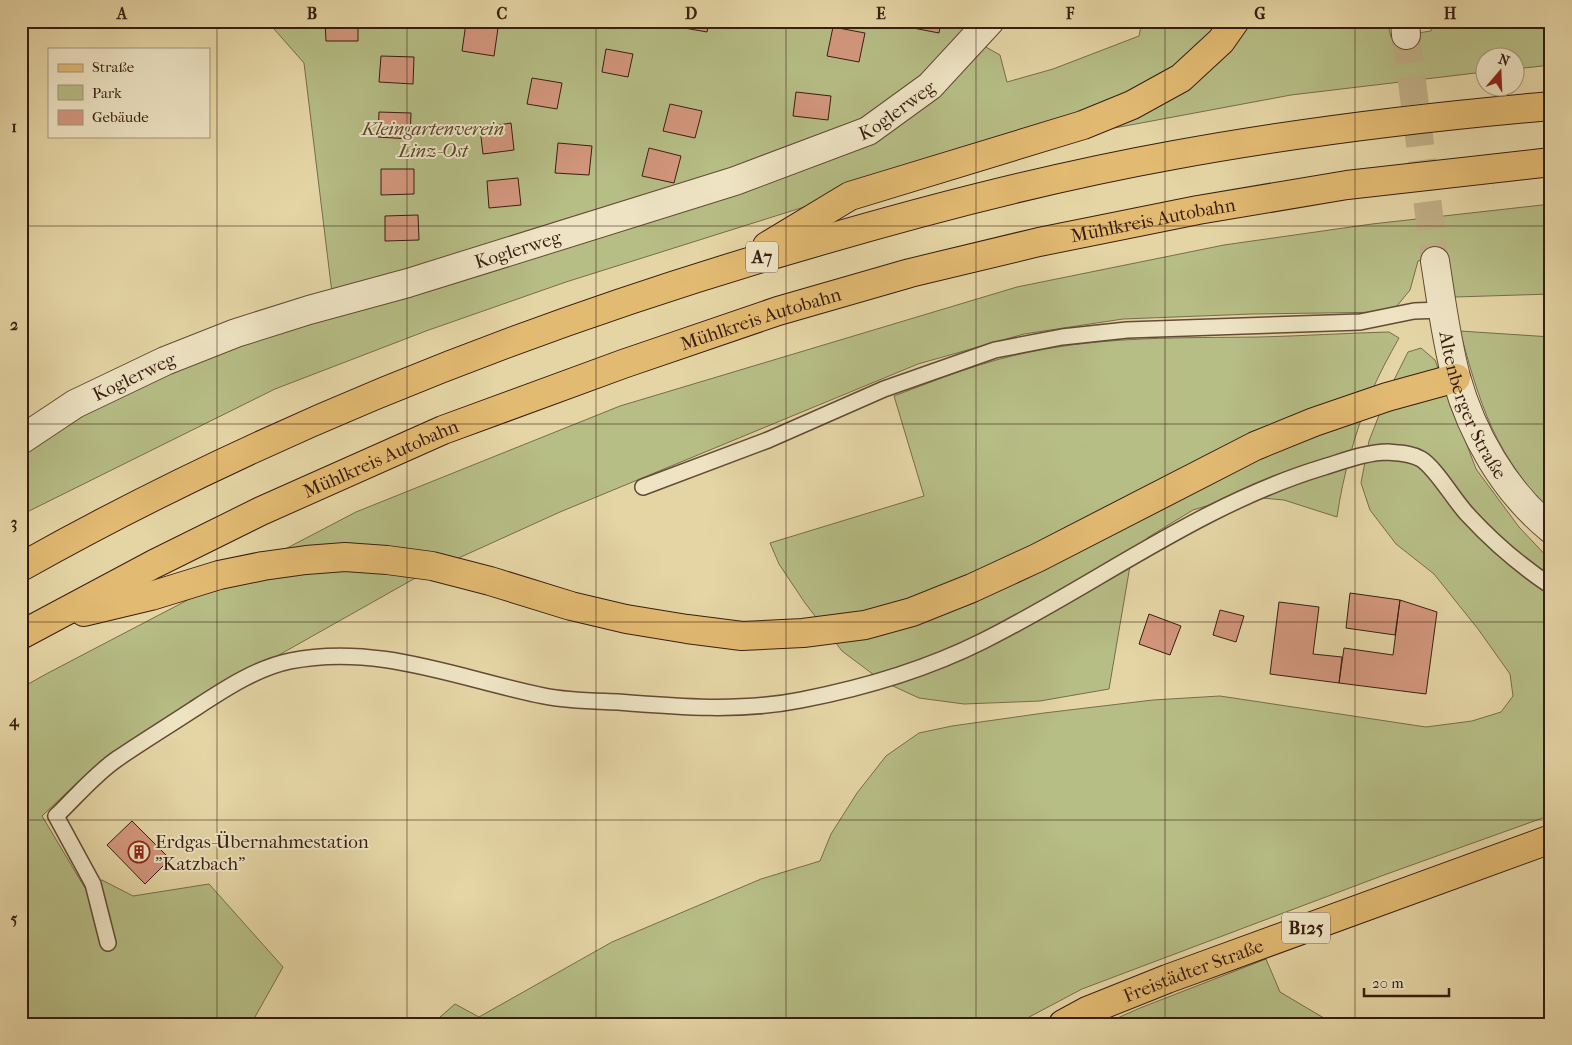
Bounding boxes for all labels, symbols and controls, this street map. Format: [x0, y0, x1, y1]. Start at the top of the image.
text: A [116, 4, 128, 23]
text: B [307, 4, 317, 23]
text: C [497, 4, 508, 23]
text: D [685, 4, 697, 23]
text: E [876, 4, 886, 23]
text: F [1065, 4, 1075, 23]
text: G [1254, 4, 1266, 23]
text: H [1444, 4, 1457, 23]
legend [48, 48, 210, 138]
north arrow [1474, 48, 1524, 98]
text: N [1496, 50, 1512, 70]
text: Straße [92, 58, 135, 76]
street label: Koglerweg [856, 75, 940, 146]
text: Park [92, 84, 122, 102]
text: Gebäude [92, 108, 149, 126]
text: 1 [11, 117, 17, 136]
park label: Kleingartenverein Linz-Ost [360, 118, 504, 162]
street label: Mühlkreis Autobahn [1069, 194, 1237, 247]
street label: Koglerweg [472, 226, 565, 274]
road number: A7 [746, 242, 778, 272]
street label: Mühlkreis Autobahn [678, 283, 844, 356]
text: 2 [10, 315, 18, 334]
street label: Altenberger Straße [1434, 329, 1511, 483]
street label: Koglerweg [89, 348, 180, 406]
street label: Mühlkreis Autobahn [300, 415, 462, 503]
text: 3 [11, 513, 17, 533]
text: 4 [8, 711, 20, 731]
place label: Erdgas-Übernahmestation "Katzbach" [155, 831, 369, 875]
building icon: Erdgas-Übernahmestation "Katzbach" [127, 840, 151, 864]
text: 5 [11, 909, 18, 928]
road number: B125 [1282, 912, 1330, 944]
street label: Freistädter Straße [1120, 935, 1266, 1007]
scale bar [1364, 965, 1450, 997]
text: 20 m [1372, 974, 1404, 992]

